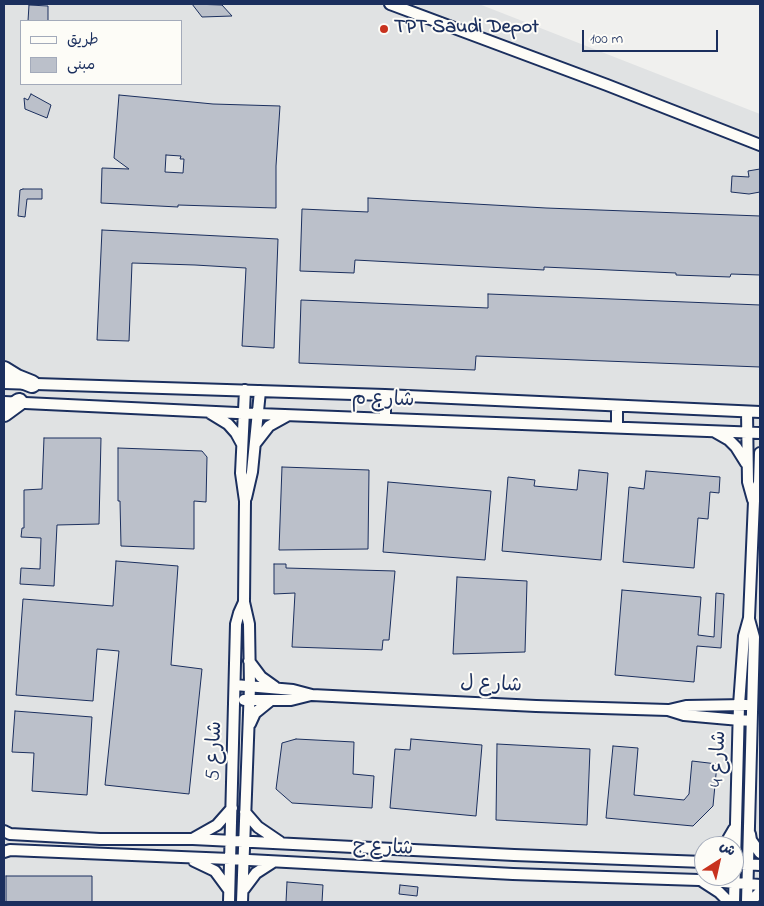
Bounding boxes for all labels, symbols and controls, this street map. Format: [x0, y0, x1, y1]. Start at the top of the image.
place label: TPT Saudi Depot [394, 17, 539, 41]
legend [20, 20, 182, 85]
scale bar [584, 20, 720, 52]
marker: TPT Saudi Depot [378, 23, 390, 35]
text: 100 m [590, 28, 623, 50]
text: طريق [67, 29, 99, 51]
text: مبنى [67, 54, 95, 76]
street label: شارع م [351, 388, 415, 414]
street label: شارع ل [460, 672, 522, 700]
street label: شارع 5 [203, 721, 229, 781]
street label: شارع 4 [707, 730, 733, 788]
street label: شارع ج [352, 835, 414, 863]
north arrow [694, 836, 744, 886]
text: ش [715, 836, 740, 862]

